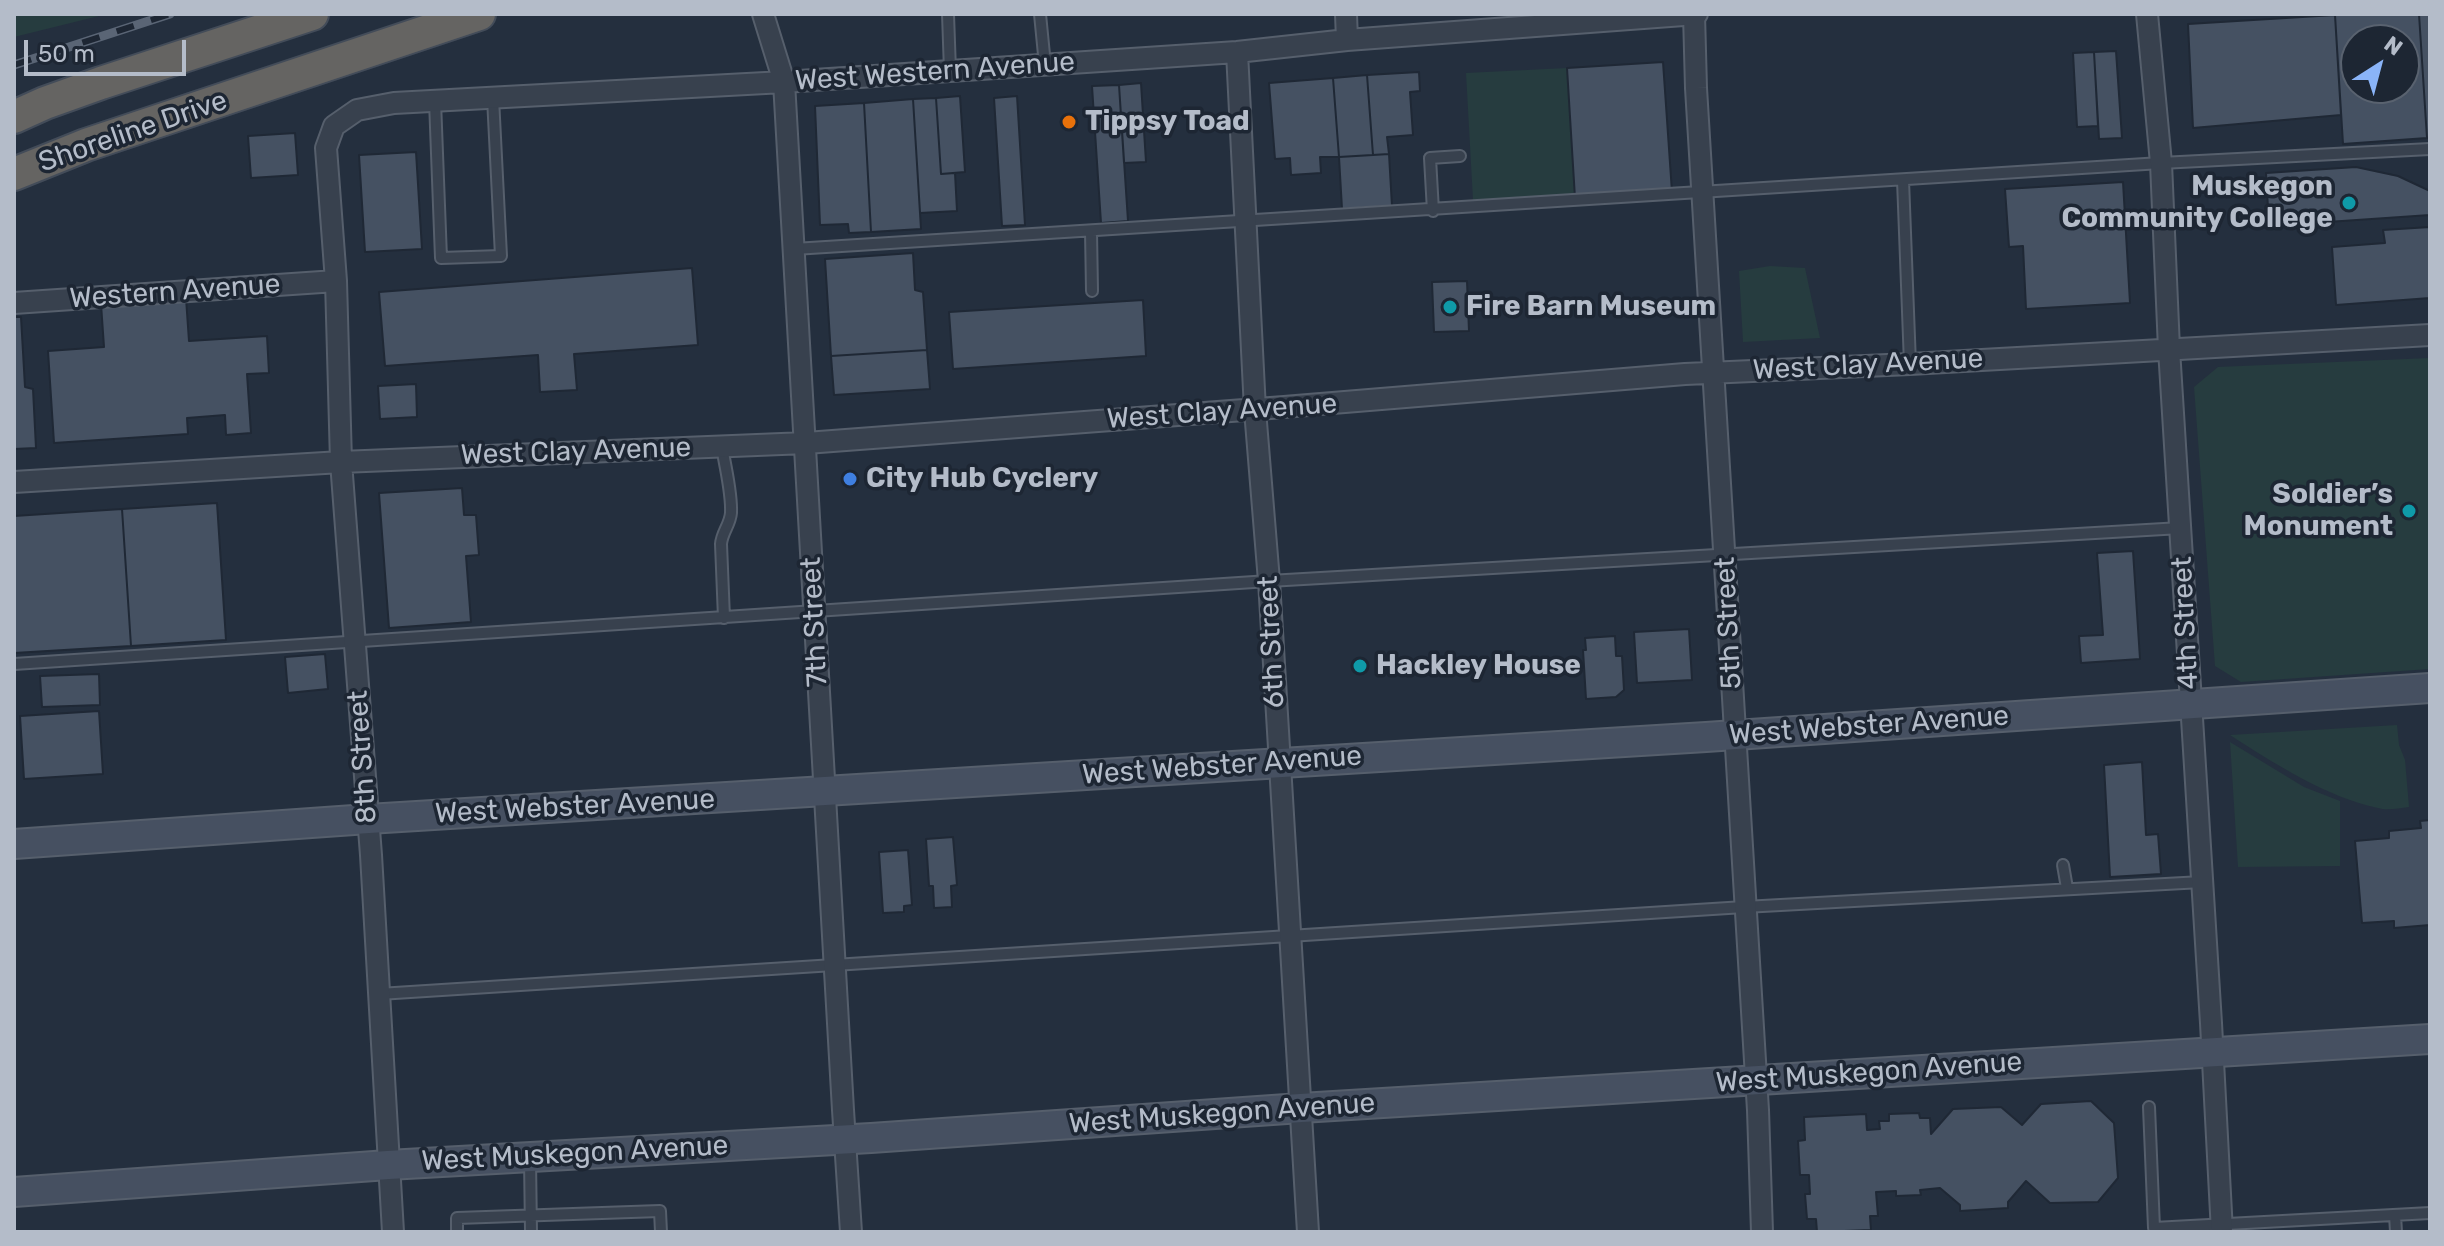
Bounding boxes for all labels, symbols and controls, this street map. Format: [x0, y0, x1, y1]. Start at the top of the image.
scale bar [28, 24, 190, 74]
north arrow [2340, 24, 2420, 104]
text: N [2379, 30, 2408, 61]
text: 50 m [38, 40, 95, 68]
street label: West Western Avenue [794, 45, 1076, 99]
street label: Shoreline Drive [34, 84, 232, 180]
place label: Tippsy Toad [1085, 105, 1250, 139]
marker: Tippsy Toad [1060, 113, 1078, 131]
place label: Muskegon Community College [2061, 170, 2333, 236]
marker: Muskegon Community College [2340, 194, 2358, 212]
street label: Western Avenue [69, 268, 281, 316]
place label: Fire Barn Museum [1466, 290, 1716, 324]
marker: Fire Barn Museum [1441, 298, 1459, 316]
street label: West Clay Avenue [1752, 342, 1984, 388]
street label: West Clay Avenue [1106, 387, 1338, 437]
street label: West Clay Avenue [460, 431, 692, 473]
place label: City Hub Cyclery [866, 462, 1098, 496]
marker: City Hub Cyclery [841, 470, 859, 488]
place label: Soldier’s Monument [2244, 478, 2393, 544]
marker: Soldier’s Monument [2400, 502, 2418, 520]
street label: 7th Street [795, 556, 835, 688]
street label: 5th Street [1709, 556, 1749, 690]
street label: 4th Street [2166, 556, 2206, 690]
street label: 6th Street [1252, 575, 1292, 709]
place label: Hackley House [1376, 649, 1581, 683]
marker: Hackley House [1351, 657, 1369, 675]
street label: 8th Street [342, 689, 384, 825]
street label: West Webster Avenue [1728, 699, 2010, 753]
street label: West Webster Avenue [1081, 739, 1363, 793]
street label: West Webster Avenue [434, 783, 716, 831]
street label: West Muskegon Avenue [1715, 1046, 2023, 1100]
street label: West Muskegon Avenue [1068, 1087, 1376, 1141]
street label: West Muskegon Avenue [421, 1129, 729, 1179]

